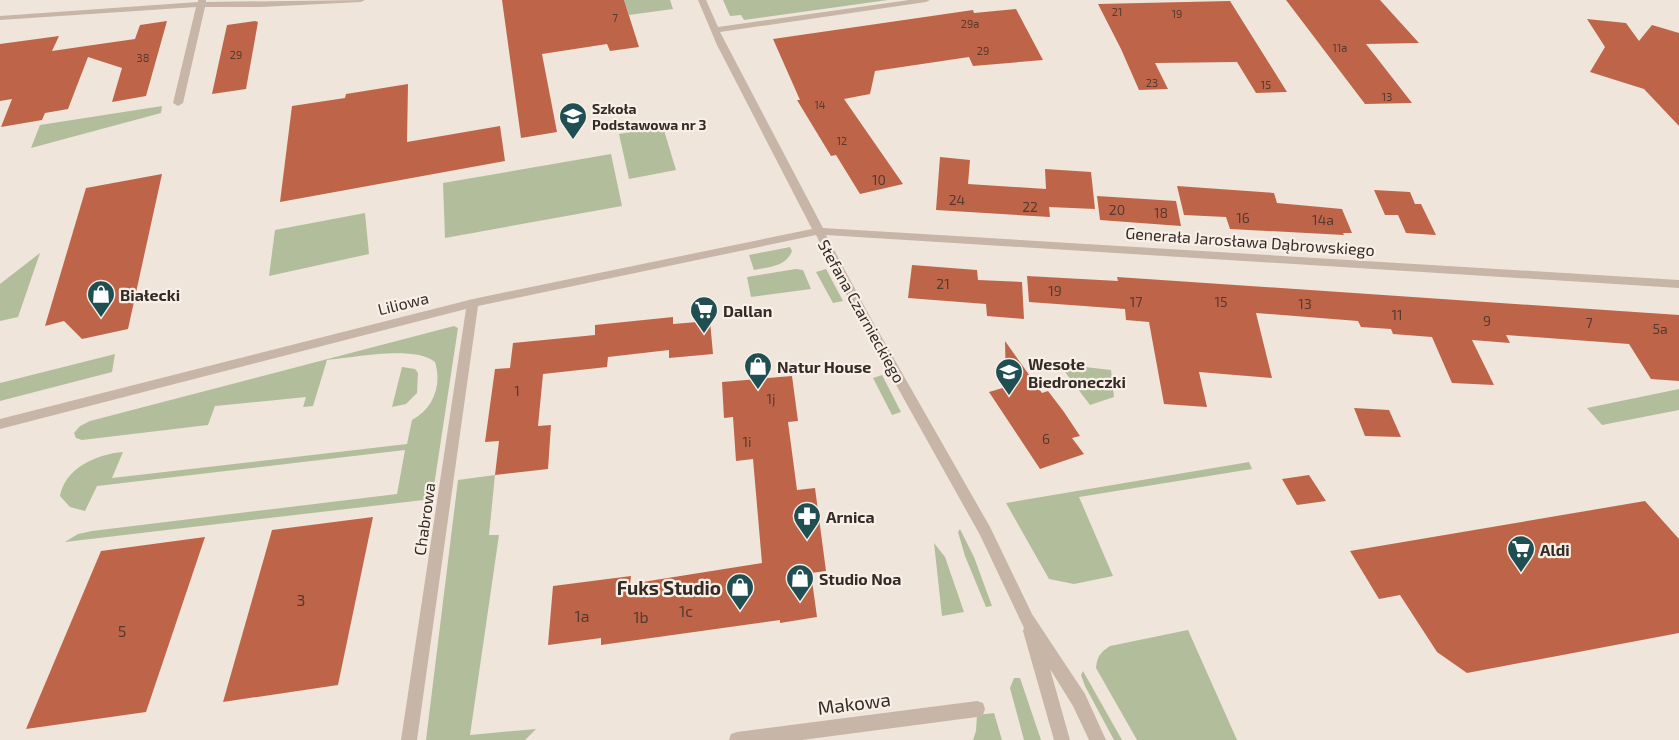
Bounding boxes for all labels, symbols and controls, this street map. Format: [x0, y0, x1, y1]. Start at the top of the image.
house number: 21 [1112, 5, 1122, 18]
house number: 19 [1172, 7, 1182, 20]
house number: 7 [612, 11, 618, 24]
house number: 29a [961, 17, 979, 30]
house number: 11a [1333, 41, 1347, 54]
house number: 29 [977, 44, 989, 57]
house number: 29 [230, 48, 242, 61]
house number: 38 [137, 51, 149, 64]
house number: 23 [1146, 76, 1158, 89]
house number: 15 [1261, 78, 1271, 91]
house number: 13 [1382, 90, 1392, 103]
house number: 14 [814, 98, 826, 111]
place label: Szkoła Podstawowa nr 3 [592, 100, 706, 133]
school or university icon: Szkoła Podstawowa nr 3 [558, 101, 588, 140]
house number: 12 [837, 134, 847, 147]
house number: 10 [872, 171, 886, 188]
house number: 24 [949, 191, 965, 208]
house number: 22 [1022, 198, 1038, 215]
house number: 20 [1109, 201, 1125, 218]
house number: 18 [1154, 204, 1168, 221]
house number: 16 [1236, 209, 1250, 226]
house number: 14a [1312, 211, 1334, 228]
street label: Generała Jarosława Dąbrowskiego [1125, 223, 1375, 259]
street label: Stefana Czarnieckiego [815, 236, 909, 386]
house number: 21 [936, 275, 950, 292]
shop icon: Białecki [86, 279, 116, 318]
house number: 19 [1048, 282, 1062, 299]
place label: Białecki [120, 285, 180, 304]
street label: Liliowa [376, 288, 430, 318]
house number: 17 [1130, 293, 1142, 310]
house number: 15 [1214, 293, 1228, 310]
supermarket icon: Dallan [689, 295, 719, 334]
house number: 13 [1298, 295, 1312, 312]
place label: Dallan [723, 301, 772, 320]
house number: 11 [1391, 306, 1403, 323]
house number: 9 [1483, 312, 1491, 329]
house number: 7 [1585, 314, 1593, 331]
house number: 5a [1652, 320, 1668, 337]
shop icon: Natur House [743, 351, 773, 390]
place label: Wesołe Biedroneczki [1028, 354, 1126, 391]
place label: Natur House [777, 357, 871, 376]
school or university icon: Wesołe Biedroneczki [994, 357, 1024, 396]
house number: 1 [514, 382, 520, 399]
house number: 1j [766, 390, 776, 407]
house number: 6 [1042, 430, 1050, 447]
house number: 1i [742, 433, 752, 450]
street label: Chabrowa [409, 481, 439, 557]
pharmacy icon: Arnica [792, 501, 822, 540]
place label: Arnica [826, 507, 875, 526]
supermarket icon: Aldi [1506, 534, 1536, 573]
place label: Aldi [1540, 540, 1570, 559]
shop icon: Studio Noa [785, 563, 815, 602]
place label: Studio Noa [819, 569, 901, 588]
shop icon: Fuks Studio [725, 572, 755, 611]
place label: Fuks Studio [617, 576, 721, 599]
house number: 3 [297, 590, 305, 609]
house number: 1c [679, 601, 693, 620]
house number: 1a [574, 606, 590, 625]
house number: 1b [633, 607, 649, 626]
house number: 5 [118, 621, 126, 640]
street label: Makowa [816, 687, 892, 719]

